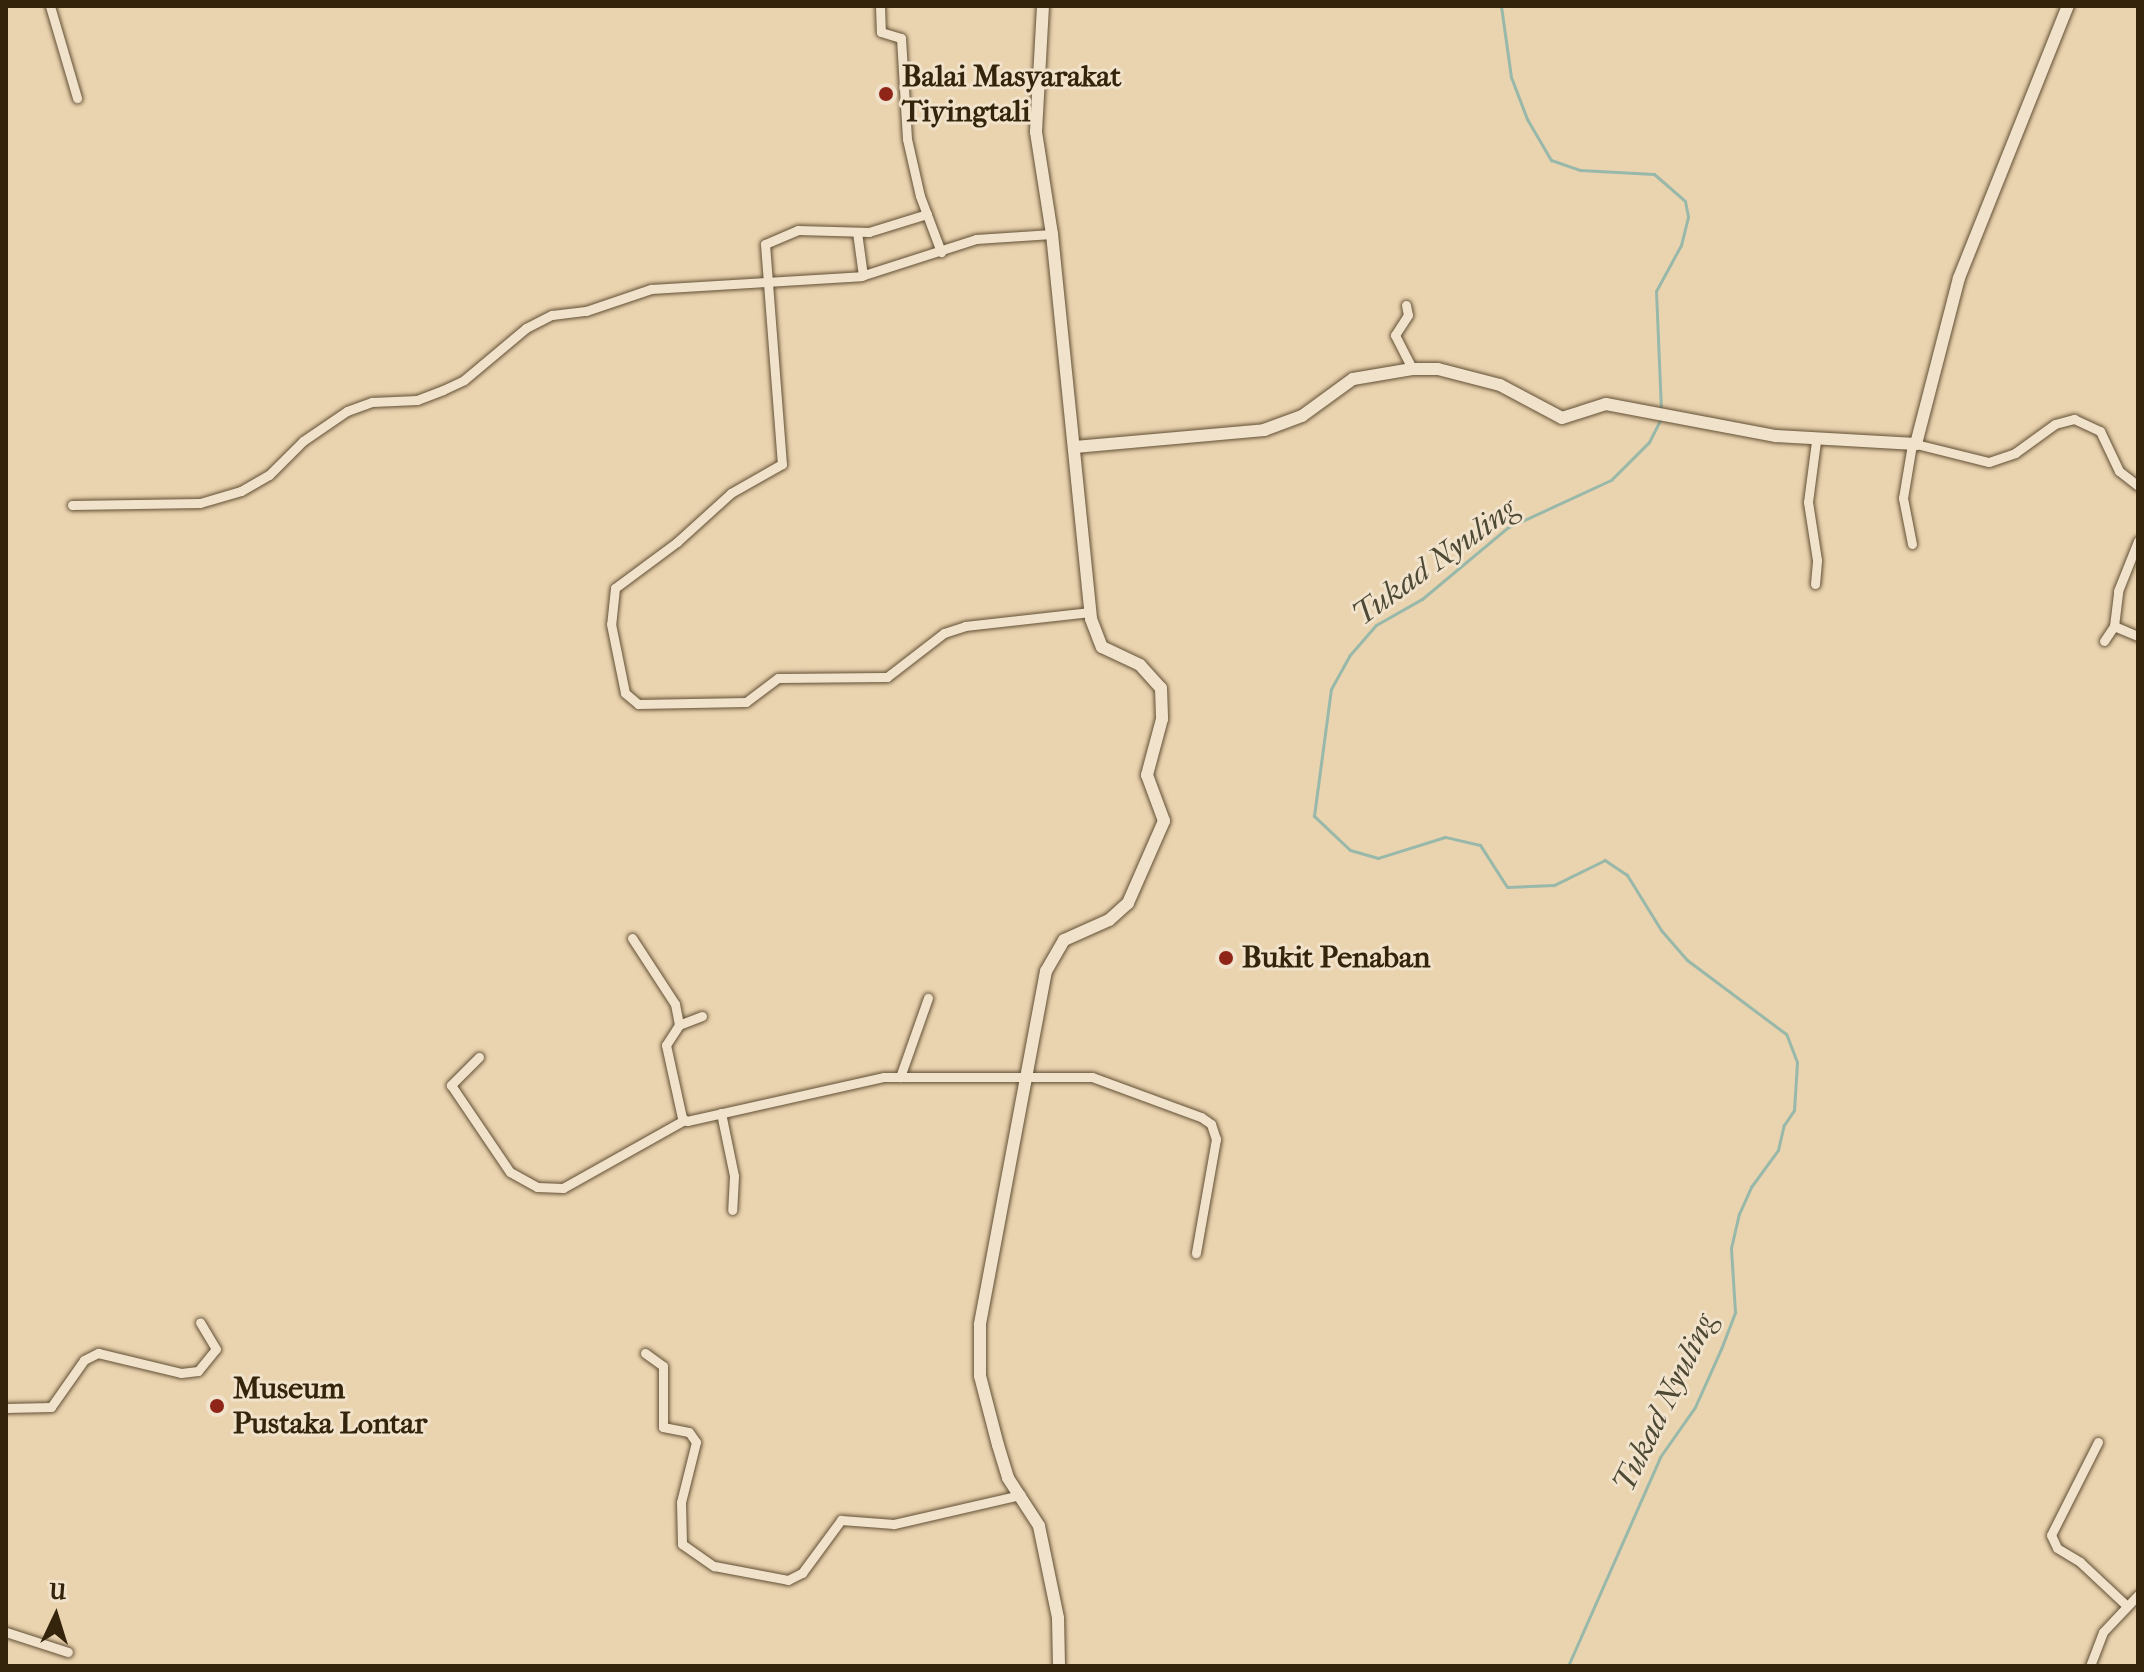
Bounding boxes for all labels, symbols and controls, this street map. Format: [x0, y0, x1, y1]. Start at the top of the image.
place label: Balai Masyarakat Tiyingtali [902, 59, 1121, 130]
marker: Balai Masyarakat Tiyingtali [877, 85, 895, 103]
water label: Tukad Nyuling [1345, 489, 1525, 635]
place label: Bukit Penaban [1242, 940, 1430, 976]
marker: Bukit Penaban [1217, 949, 1235, 967]
water label: Tukad Nyuling [1605, 1307, 1725, 1499]
place label: Museum Pustaka Lontar [233, 1371, 427, 1442]
marker: Museum Pustaka Lontar [208, 1397, 226, 1415]
north arrow [16, 1576, 96, 1656]
text: U [48, 1578, 67, 1606]

